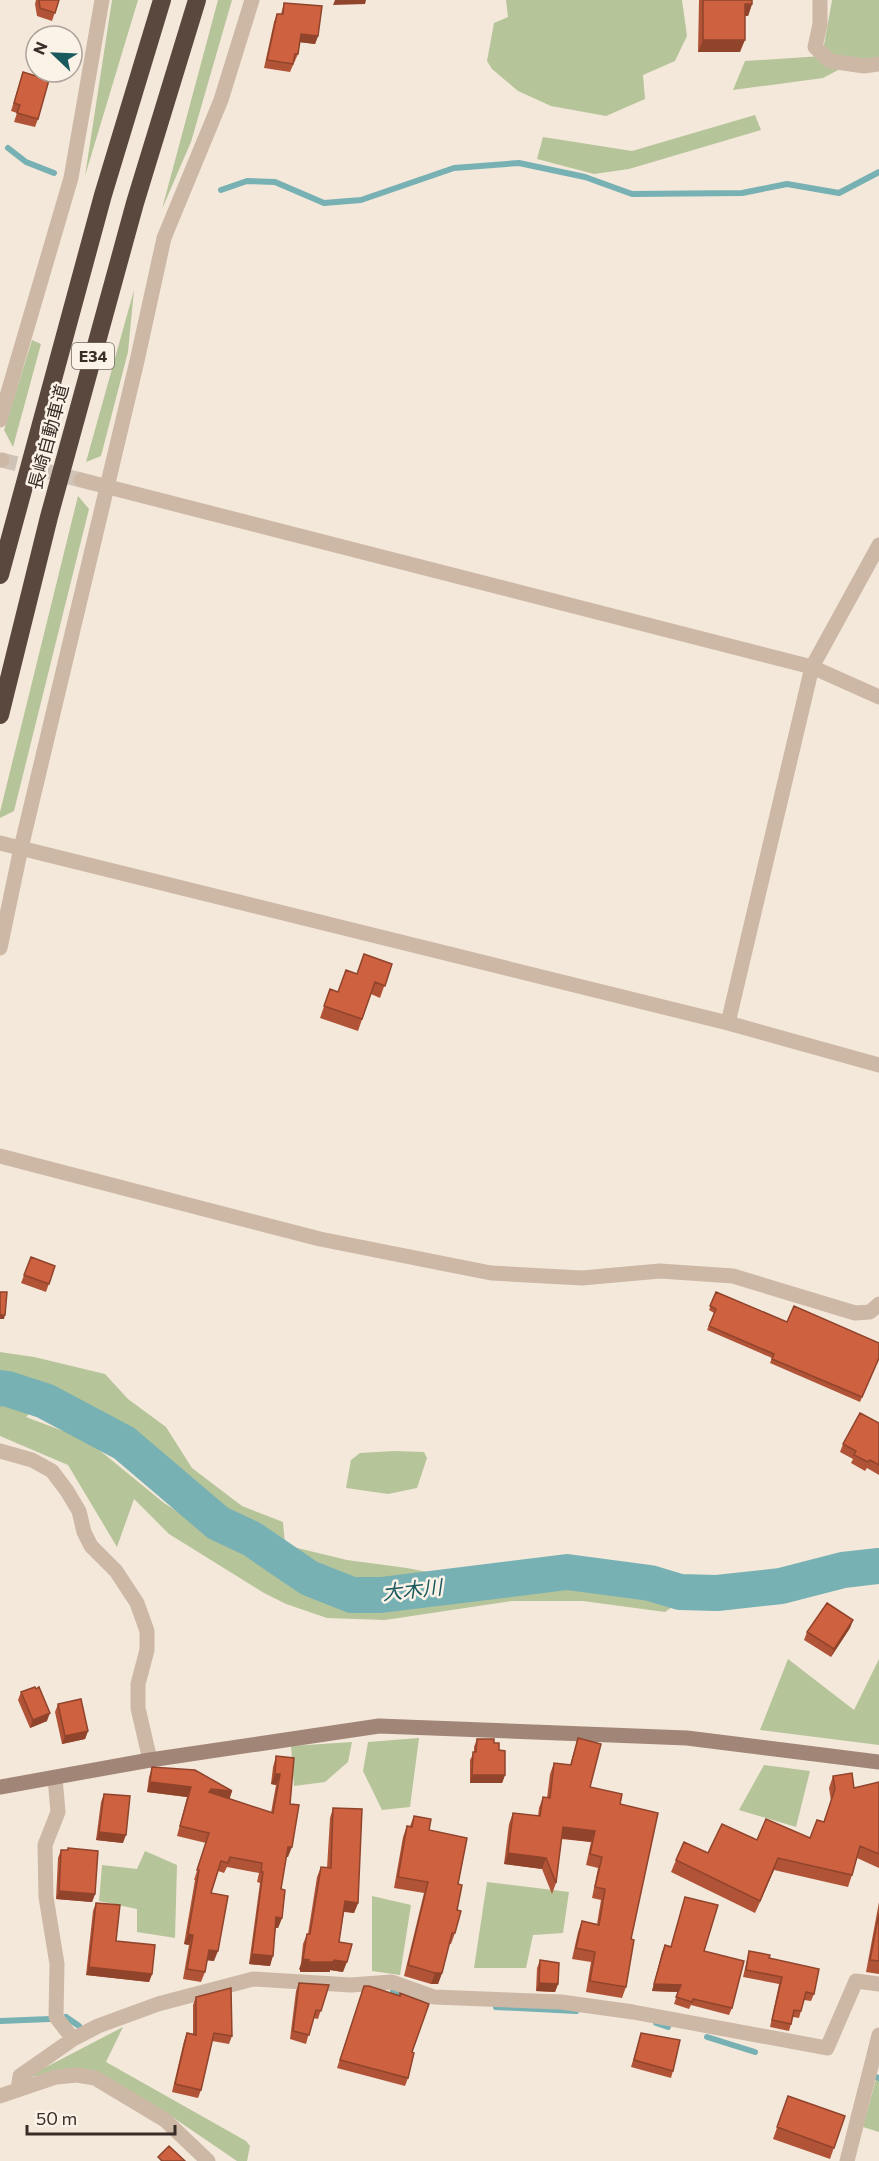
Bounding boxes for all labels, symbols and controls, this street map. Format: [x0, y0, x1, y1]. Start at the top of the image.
north arrow [24, 24, 84, 84]
text: N [29, 39, 51, 57]
road number: E34 [72, 343, 114, 369]
street label: 長崎自動車道 [23, 382, 73, 492]
water label: 大木川 [381, 1574, 445, 1604]
scale bar [27, 2098, 176, 2136]
text: 50 m [36, 2107, 77, 2129]

